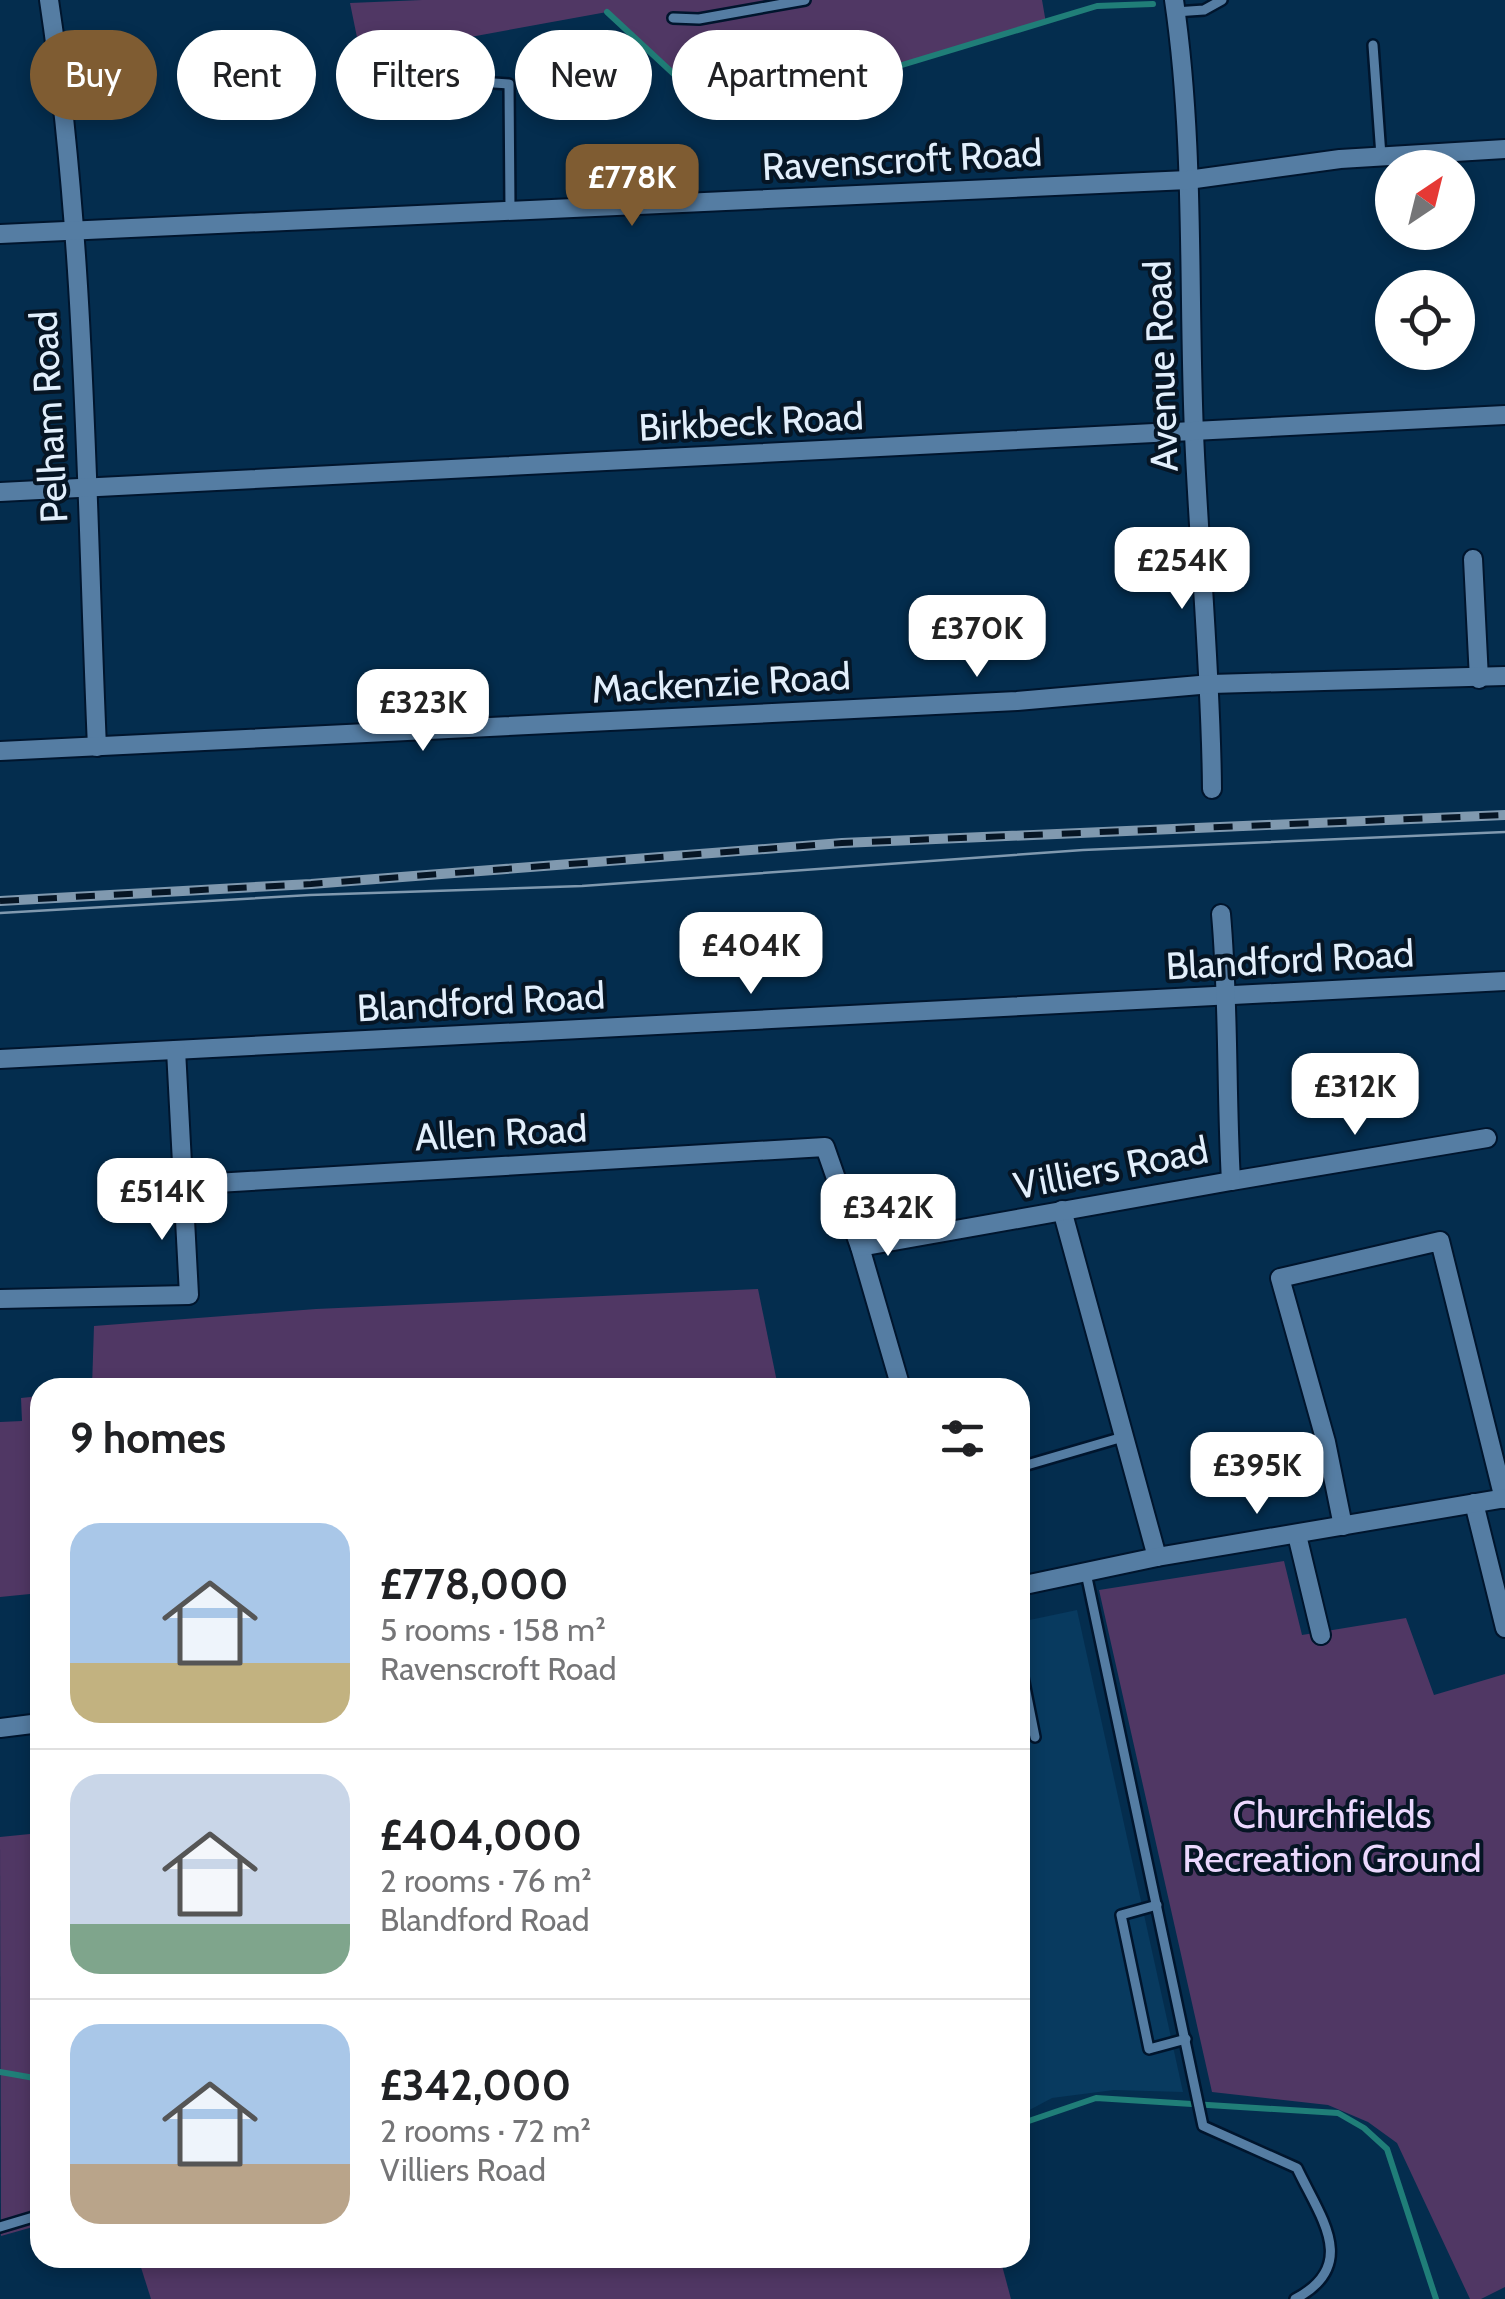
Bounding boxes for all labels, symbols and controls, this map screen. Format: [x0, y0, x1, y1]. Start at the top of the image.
chip: Buy [30, 30, 157, 120]
chip: Rent [177, 30, 316, 120]
chip: Filters [336, 30, 495, 120]
chip: New [515, 30, 652, 120]
chip: Apartment [672, 30, 903, 120]
street label: Ravenscroft Road [760, 129, 1043, 190]
pin: £778K [562, 144, 702, 229]
north arrow [1375, 150, 1475, 250]
map controls [1375, 150, 1475, 370]
text: £778K [588, 157, 676, 196]
street label: Avenue Road [1133, 260, 1188, 473]
button: locate [1375, 270, 1475, 370]
street label: Pelham Road [19, 310, 78, 525]
street label: Birkbeck Road [637, 392, 865, 451]
pin: £254K [1112, 527, 1252, 612]
text: £254K [1137, 540, 1227, 579]
pin: £370K [907, 595, 1047, 680]
text: £370K [931, 608, 1023, 647]
street label: Mackenzie Road [590, 652, 852, 713]
pin: £323K [353, 669, 493, 754]
text: £323K [379, 682, 467, 721]
pin: £404K [681, 912, 821, 997]
text: £404K [701, 925, 801, 964]
street label: Blandford Road [1165, 930, 1415, 989]
street label: Blandford Road [356, 972, 606, 1031]
pin: £312K [1285, 1053, 1425, 1138]
text: £312K [1314, 1066, 1396, 1105]
street label: Allen Road [414, 1105, 588, 1160]
street label: Villiers Road [1010, 1126, 1212, 1209]
pin: £514K [92, 1158, 232, 1243]
text: £514K [119, 1171, 205, 1210]
pin: £342K [818, 1174, 958, 1259]
text: £342K [843, 1187, 933, 1226]
icon: filters [935, 1411, 990, 1466]
text: 9 homes [70, 1412, 226, 1464]
pin: £395K [1187, 1432, 1327, 1517]
text: £395K [1212, 1445, 1302, 1484]
text: £778,000 [380, 1558, 568, 1610]
icon: home [150, 1563, 270, 1683]
text: 5 rooms · 158 m² [380, 1610, 606, 1649]
text: Ravenscroft Road [380, 1649, 617, 1688]
park label: Churchfields Recreation Ground [1182, 1791, 1482, 1882]
text: £404,000 [380, 1809, 582, 1861]
icon: home [150, 1814, 270, 1934]
text: 2 rooms · 76 m² [380, 1861, 592, 1900]
text: Blandford Road [380, 1900, 589, 1939]
text: £342,000 [380, 2059, 571, 2111]
icon: home [150, 2064, 270, 2184]
text: 2 rooms · 72 m² [380, 2111, 591, 2150]
text: Villiers Road [380, 2150, 546, 2189]

